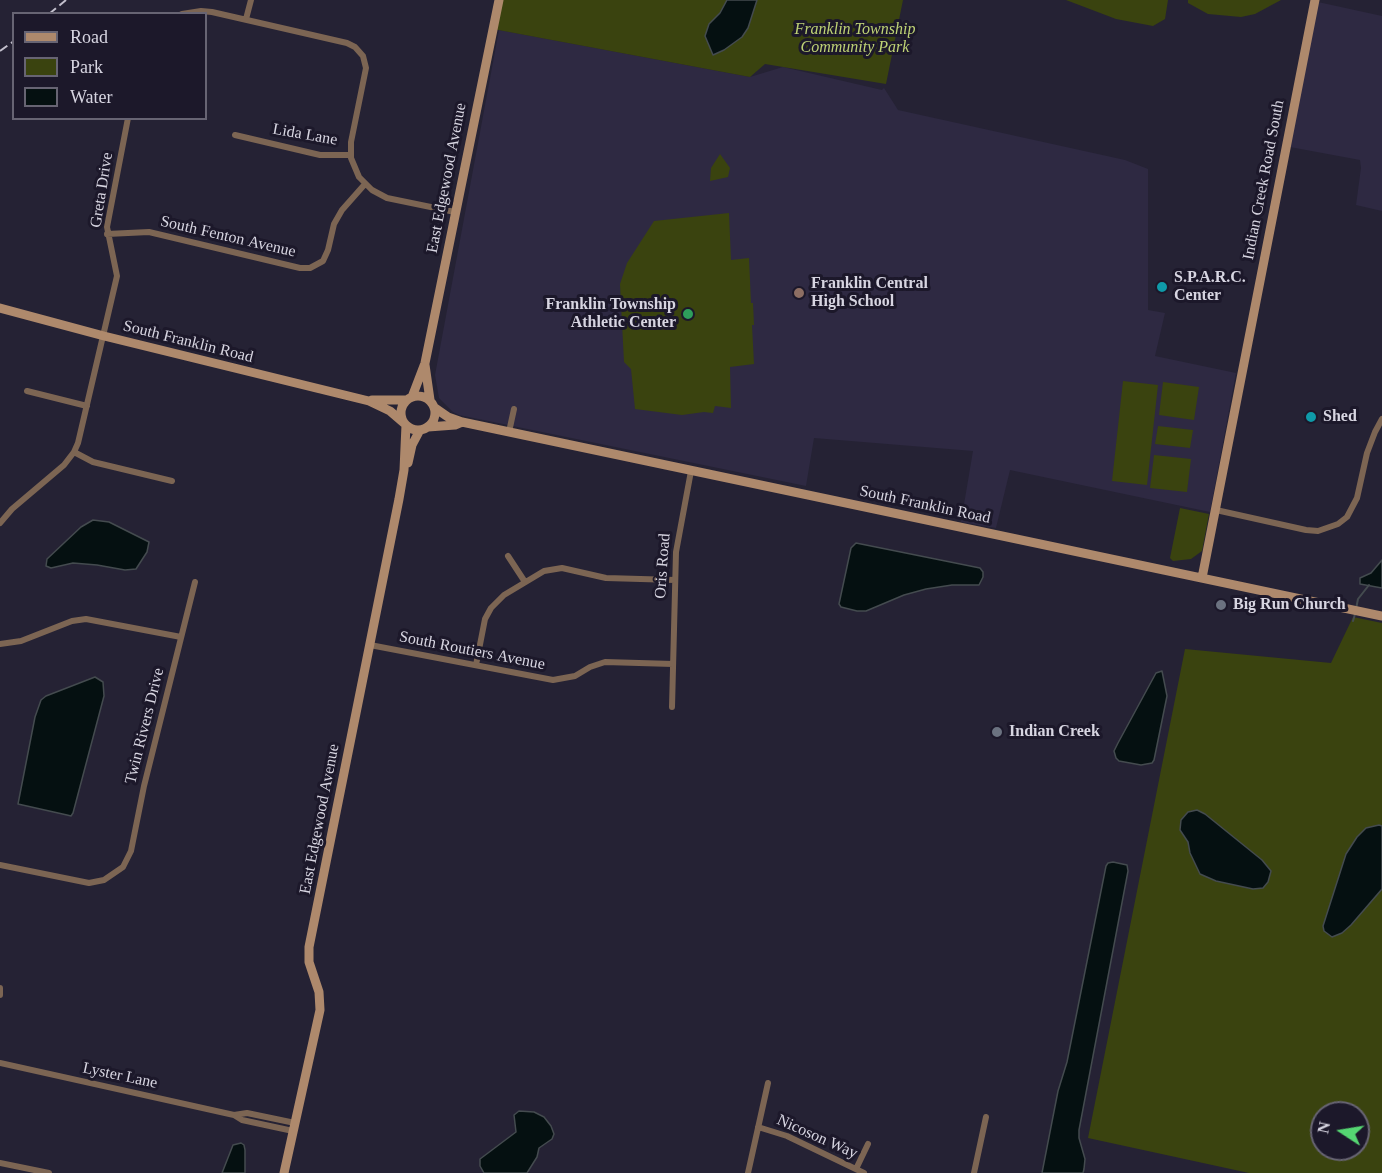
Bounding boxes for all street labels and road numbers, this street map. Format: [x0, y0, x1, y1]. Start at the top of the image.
street label: Indian Creek Road South [1239, 99, 1289, 261]
street label: East Edgewood Avenue [423, 101, 471, 255]
street label: Lida Lane [271, 120, 339, 150]
street label: Greta Drive [87, 151, 117, 229]
street label: South Fenton Avenue [158, 212, 298, 262]
street label: South Franklin Road [121, 317, 255, 367]
street label: South Franklin Road [858, 482, 992, 528]
street label: Oris Road [651, 533, 675, 599]
street label: South Routiers Avenue [397, 627, 547, 675]
street label: Twin Rivers Drive [121, 666, 169, 786]
street label: East Edgewood Avenue [296, 742, 344, 896]
street label: Lyster Lane [81, 1059, 159, 1093]
street label: Nicoson Way [774, 1111, 860, 1163]

